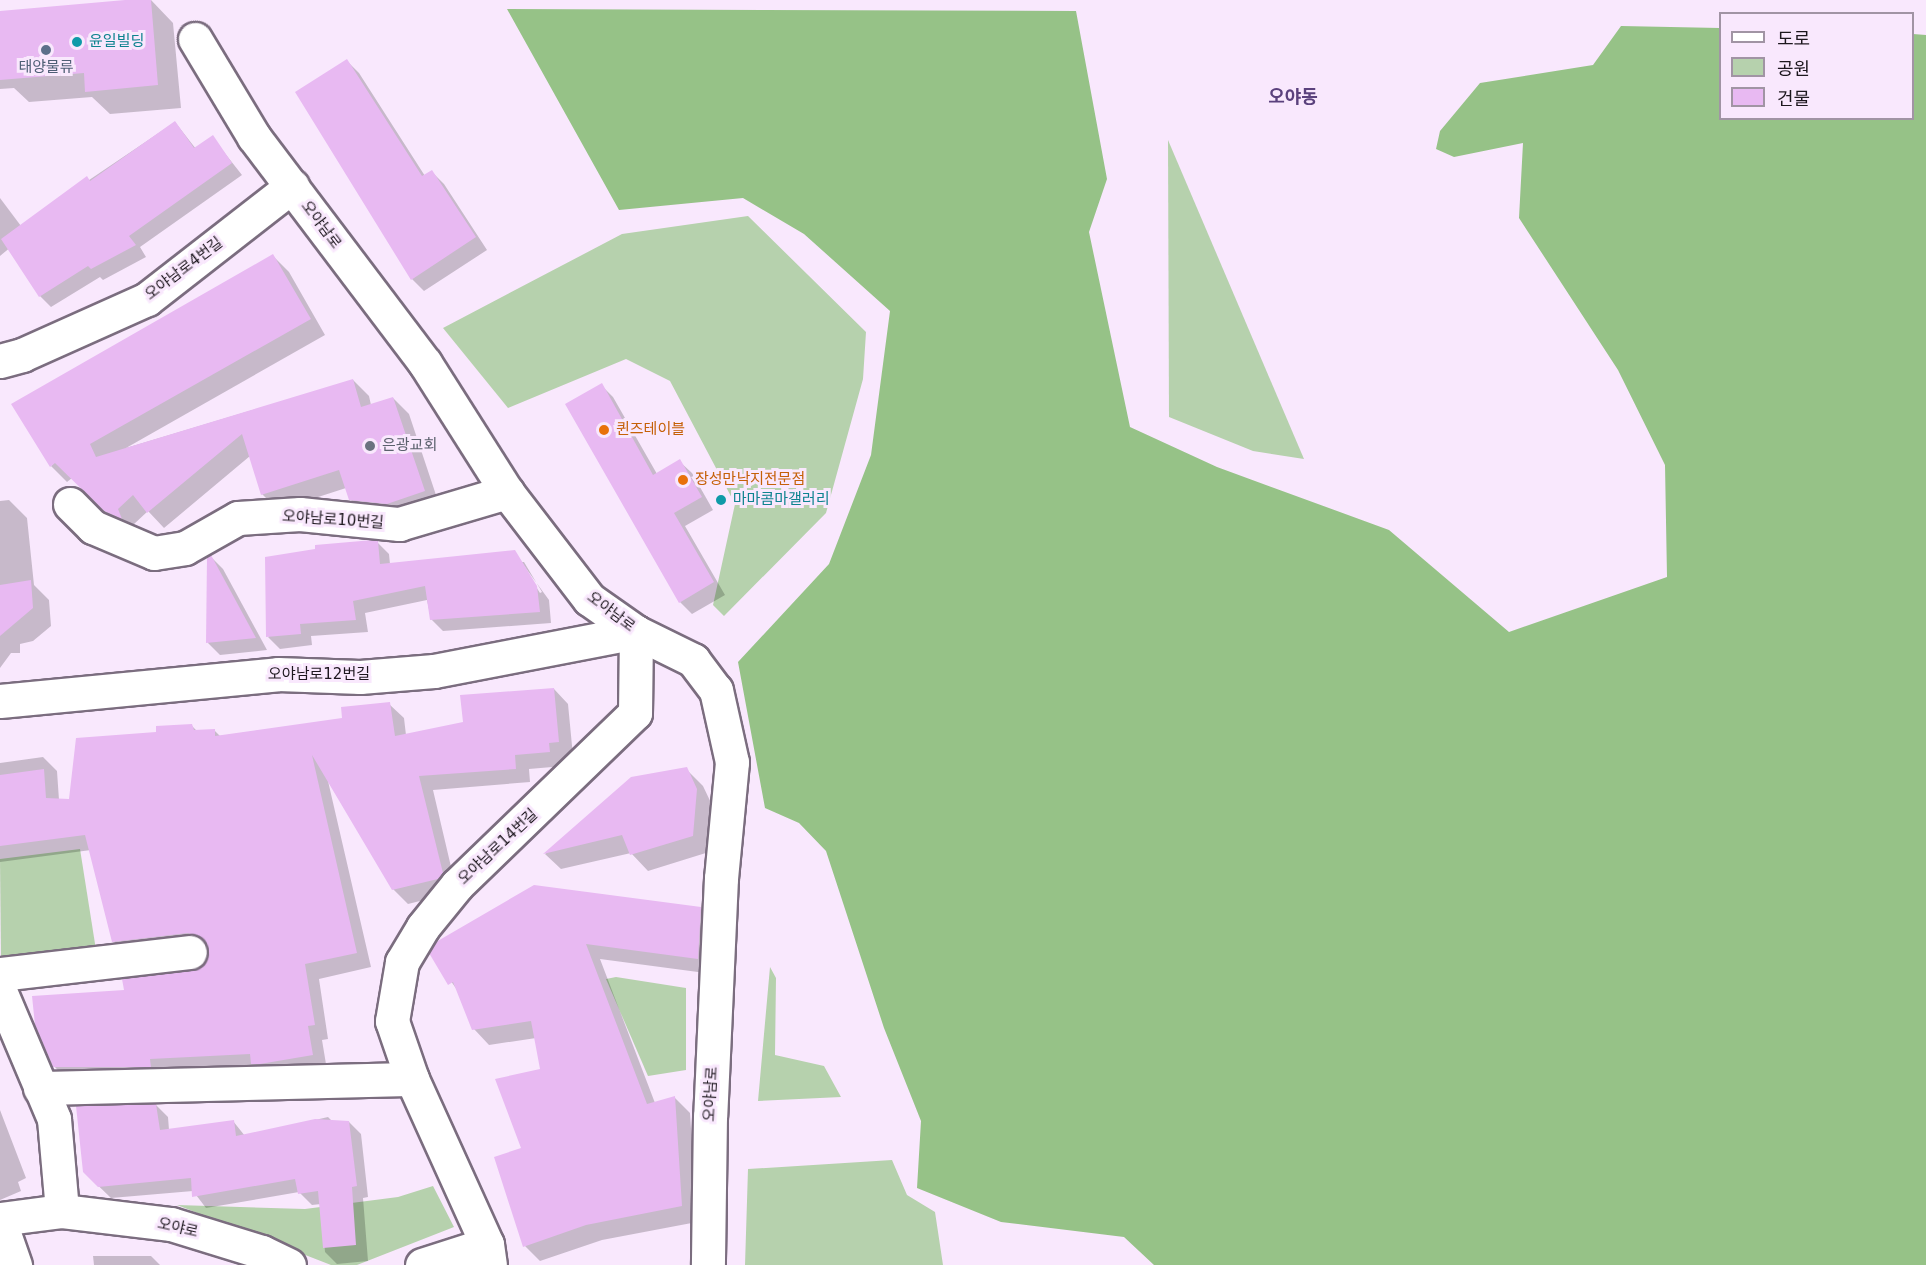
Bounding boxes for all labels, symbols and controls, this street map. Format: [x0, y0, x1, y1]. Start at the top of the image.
legend [1719, 12, 1914, 120]
text: 도로 [1777, 28, 1810, 49]
place label: 윤일빌딩 [89, 33, 144, 51]
marker: 윤일빌딩 [70, 35, 84, 49]
marker: 태양물류 [39, 43, 53, 57]
text: 공원 [1777, 58, 1810, 79]
place label: 태양물류 [18, 59, 74, 77]
district label: 오야동 [1268, 86, 1318, 108]
text: 건물 [1777, 88, 1810, 109]
street label: 오야남로 [297, 198, 345, 252]
street label: 오야남로4번길 [142, 234, 226, 304]
place label: 퀸즈테이블 [616, 421, 685, 439]
marker: 퀸즈테이블 [597, 423, 611, 437]
place label: 은광교회 [382, 437, 437, 455]
marker: 은광교회 [363, 439, 377, 453]
place label: 장성만낙지전문점 [695, 471, 805, 489]
marker: 장성만낙지전문점 [676, 473, 690, 487]
place label: 마마콤마갤러리 [733, 491, 830, 509]
marker: 마마콤마갤러리 [714, 493, 728, 507]
street label: 오야남로10번길 [282, 507, 384, 533]
street label: 오야남로 [584, 588, 638, 636]
street label: 오야남로12번길 [268, 666, 370, 684]
street label: 오야남로14번길 [455, 806, 541, 888]
street label: 오야남로 [701, 1066, 721, 1122]
street label: 오야로 [156, 1215, 200, 1241]

